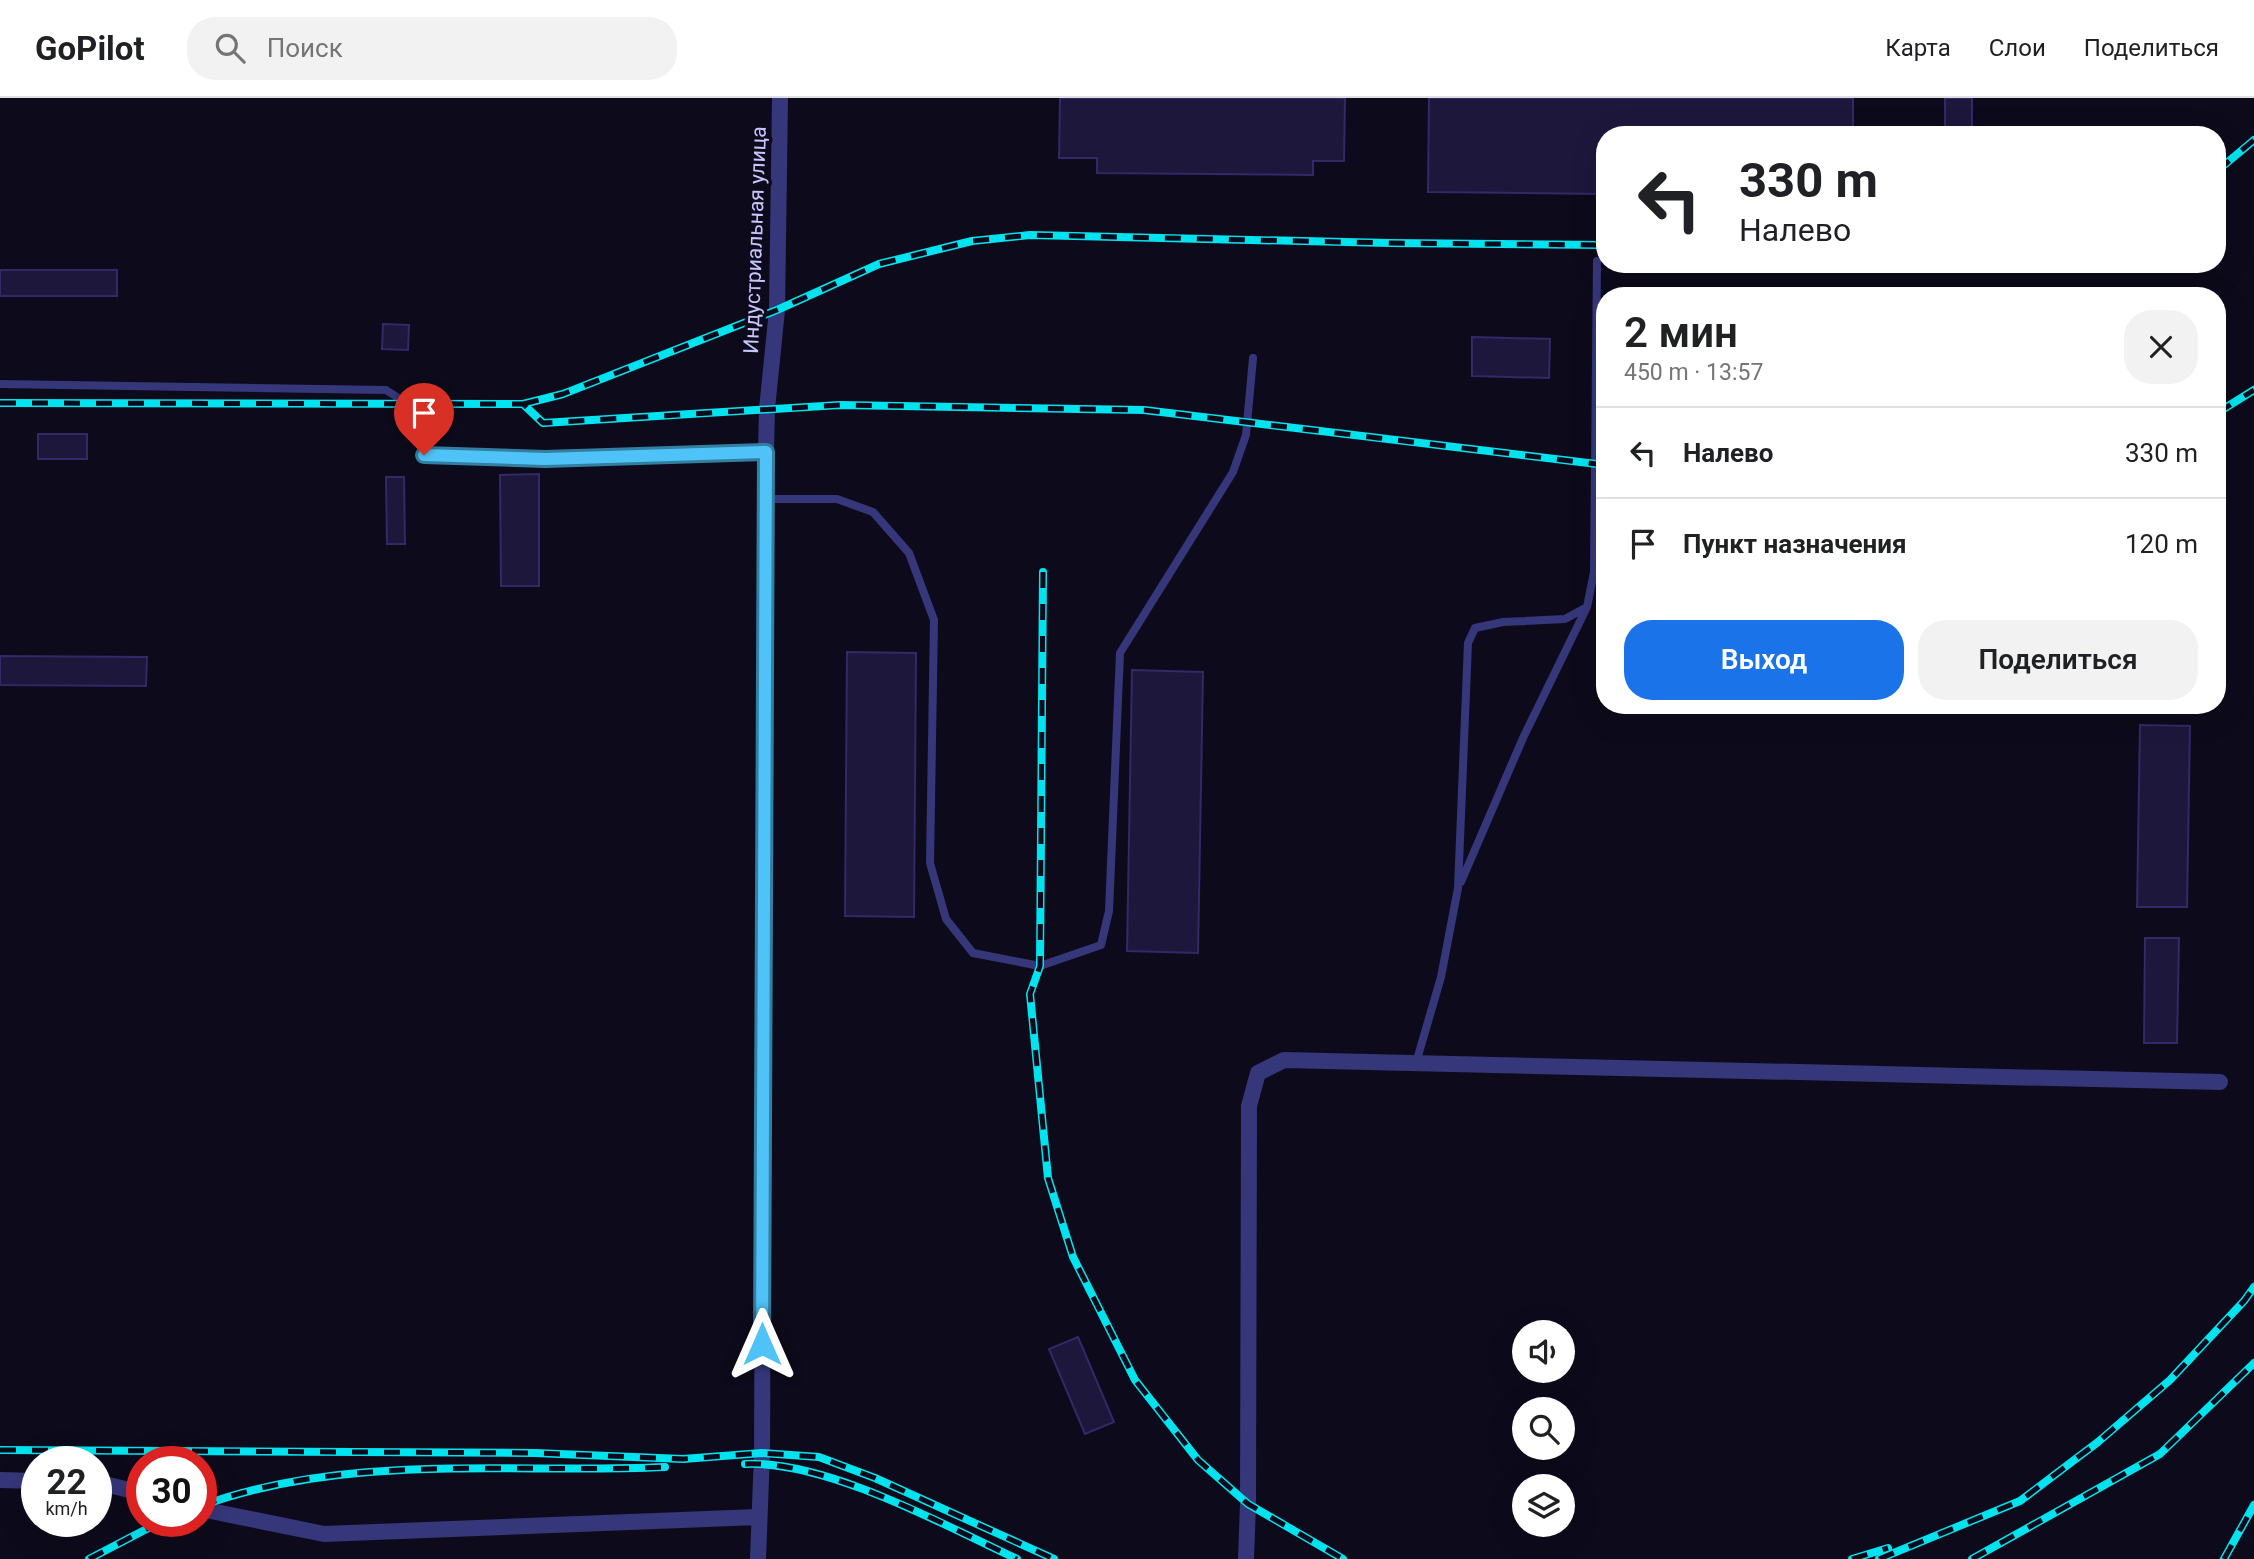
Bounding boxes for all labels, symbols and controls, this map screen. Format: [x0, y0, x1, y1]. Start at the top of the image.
search box [187, 17, 677, 80]
text: GoPilot [35, 29, 145, 68]
icon: search [211, 29, 249, 67]
text: Поиск [267, 33, 343, 63]
text: Карта [1885, 34, 1951, 62]
text: Слои [1989, 34, 2046, 62]
text: Поделиться [2084, 34, 2219, 62]
street label: Индустриальная улица [739, 126, 771, 354]
text: 330 m [1739, 152, 1878, 209]
icon: left [1624, 154, 1715, 245]
text: Налево [1739, 211, 1851, 249]
text: 2 мин [1624, 308, 1738, 357]
button: close [2124, 310, 2198, 384]
text: 450 m · 13:57 [1624, 359, 1763, 386]
pin [394, 383, 454, 455]
icon: arrive [405, 394, 443, 432]
icon: left [1624, 434, 1662, 472]
text: Налево [1683, 438, 1773, 468]
text: 330 m [2125, 438, 2198, 468]
icon: arrive [1624, 525, 1662, 563]
text: Пункт назначения [1683, 529, 1907, 559]
text: 120 m [2125, 529, 2198, 559]
button: Выход [1624, 620, 1904, 700]
button: Поделиться [1918, 620, 2198, 700]
position arrow [725, 1307, 799, 1381]
map controls [1512, 1320, 1575, 1537]
button: sound [1512, 1320, 1575, 1383]
button: search [1512, 1397, 1575, 1460]
speed limit sign: 30 [126, 1446, 217, 1537]
text: 22 [46, 1462, 87, 1503]
button: layers [1512, 1474, 1575, 1537]
text: km/h [45, 1498, 88, 1519]

